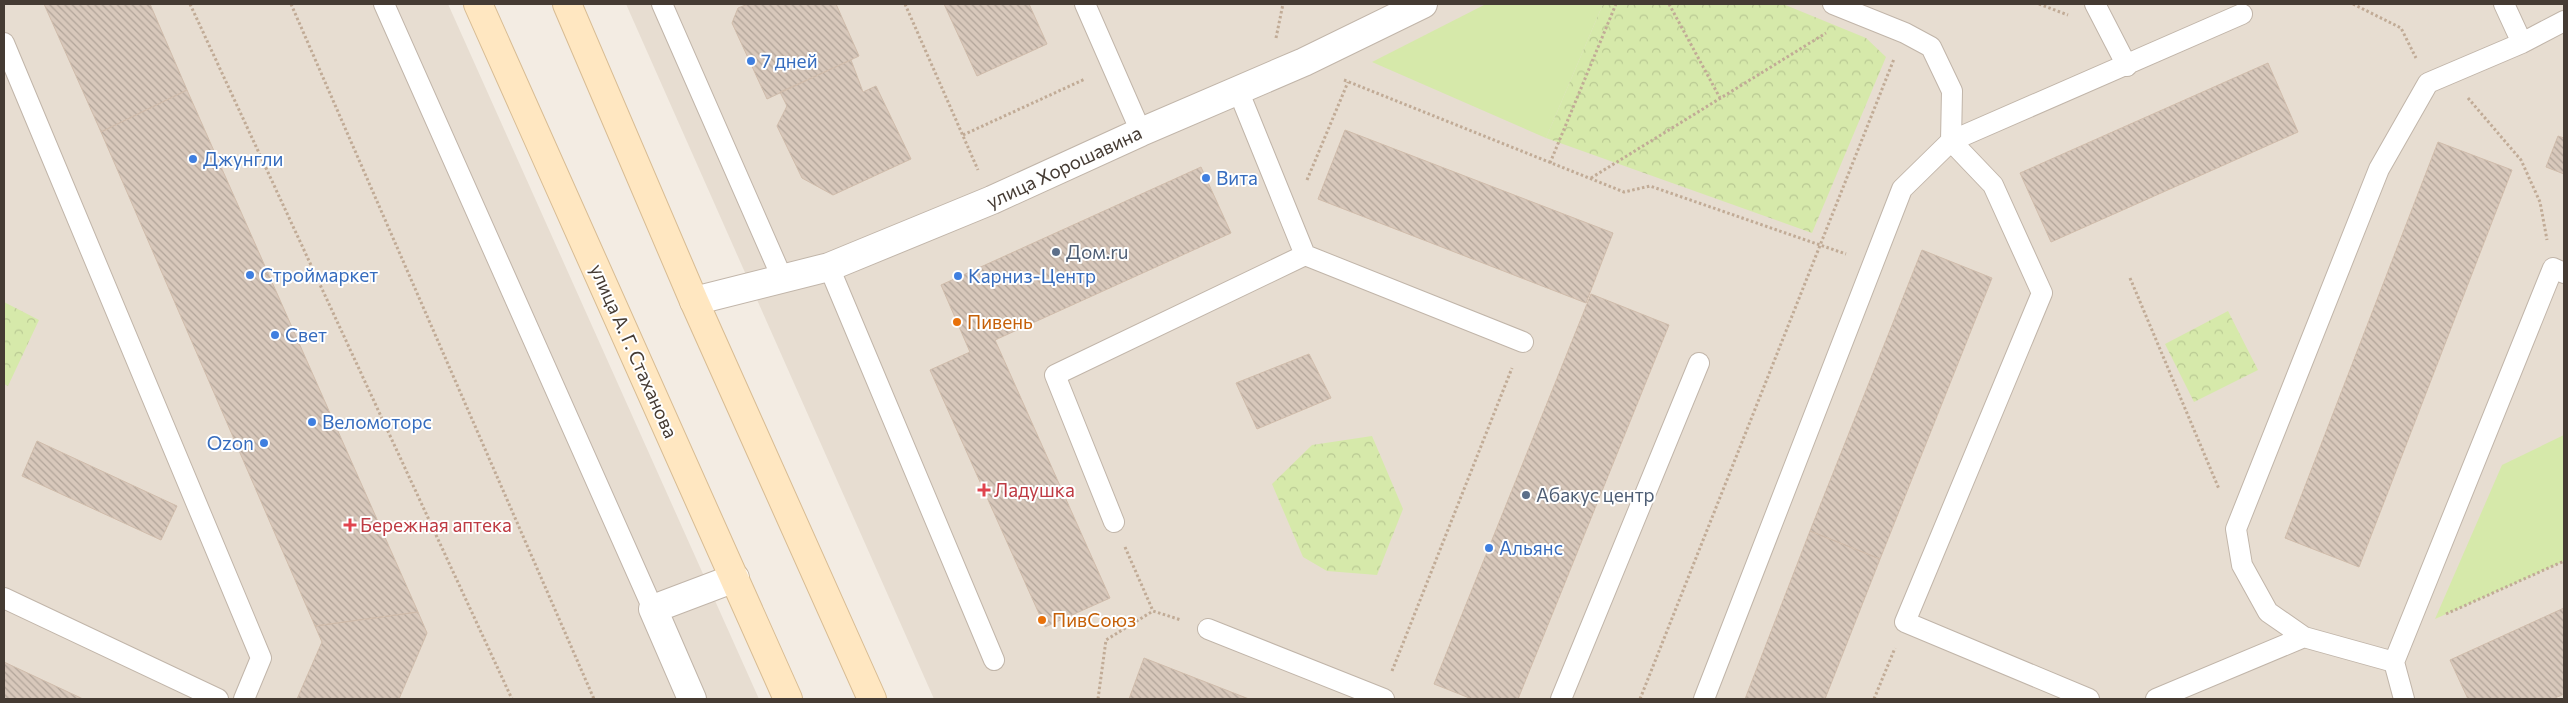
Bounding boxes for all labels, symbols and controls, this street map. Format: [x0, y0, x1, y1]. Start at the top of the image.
place label: 7 дней [761, 49, 818, 72]
marker: 7 дней [745, 55, 757, 67]
street label: улица Хорошавина [982, 120, 1145, 213]
place label: Джунгли [203, 147, 283, 170]
marker: Джунгли [187, 153, 199, 165]
place label: Вита [1216, 166, 1258, 189]
marker: Вита [1200, 172, 1212, 184]
place label: Дом.ru [1066, 240, 1128, 263]
marker: Дом.ru [1050, 246, 1062, 258]
street label: улица А. Г. Стаханова [586, 260, 683, 441]
place label: Строймаркет [260, 263, 378, 286]
place label: Карниз-Центр [968, 264, 1096, 287]
marker: Строймаркет [244, 269, 256, 281]
marker: Карниз-Центр [952, 270, 964, 282]
place label: Пивень [967, 310, 1033, 333]
marker: Пивень [951, 316, 963, 328]
place label: Свет [285, 323, 327, 346]
marker: Свет [269, 329, 281, 341]
place label: Веломоторс [322, 410, 432, 433]
marker: Веломоторс [306, 416, 318, 428]
place label: Ozon [207, 431, 254, 454]
marker: Ozon [258, 437, 270, 449]
place label: Ладушка [994, 478, 1075, 501]
place label: Абакус центр [1536, 483, 1655, 506]
marker: Ладушка [978, 484, 990, 496]
marker: Абакус центр [1520, 489, 1532, 501]
place label: Бережная аптека [360, 513, 512, 536]
marker: Бережная аптека [344, 519, 356, 531]
place label: Альянс [1499, 536, 1563, 559]
marker: Альянс [1483, 542, 1495, 554]
place label: ПивСоюз [1052, 608, 1136, 631]
marker: ПивСоюз [1036, 614, 1048, 626]

